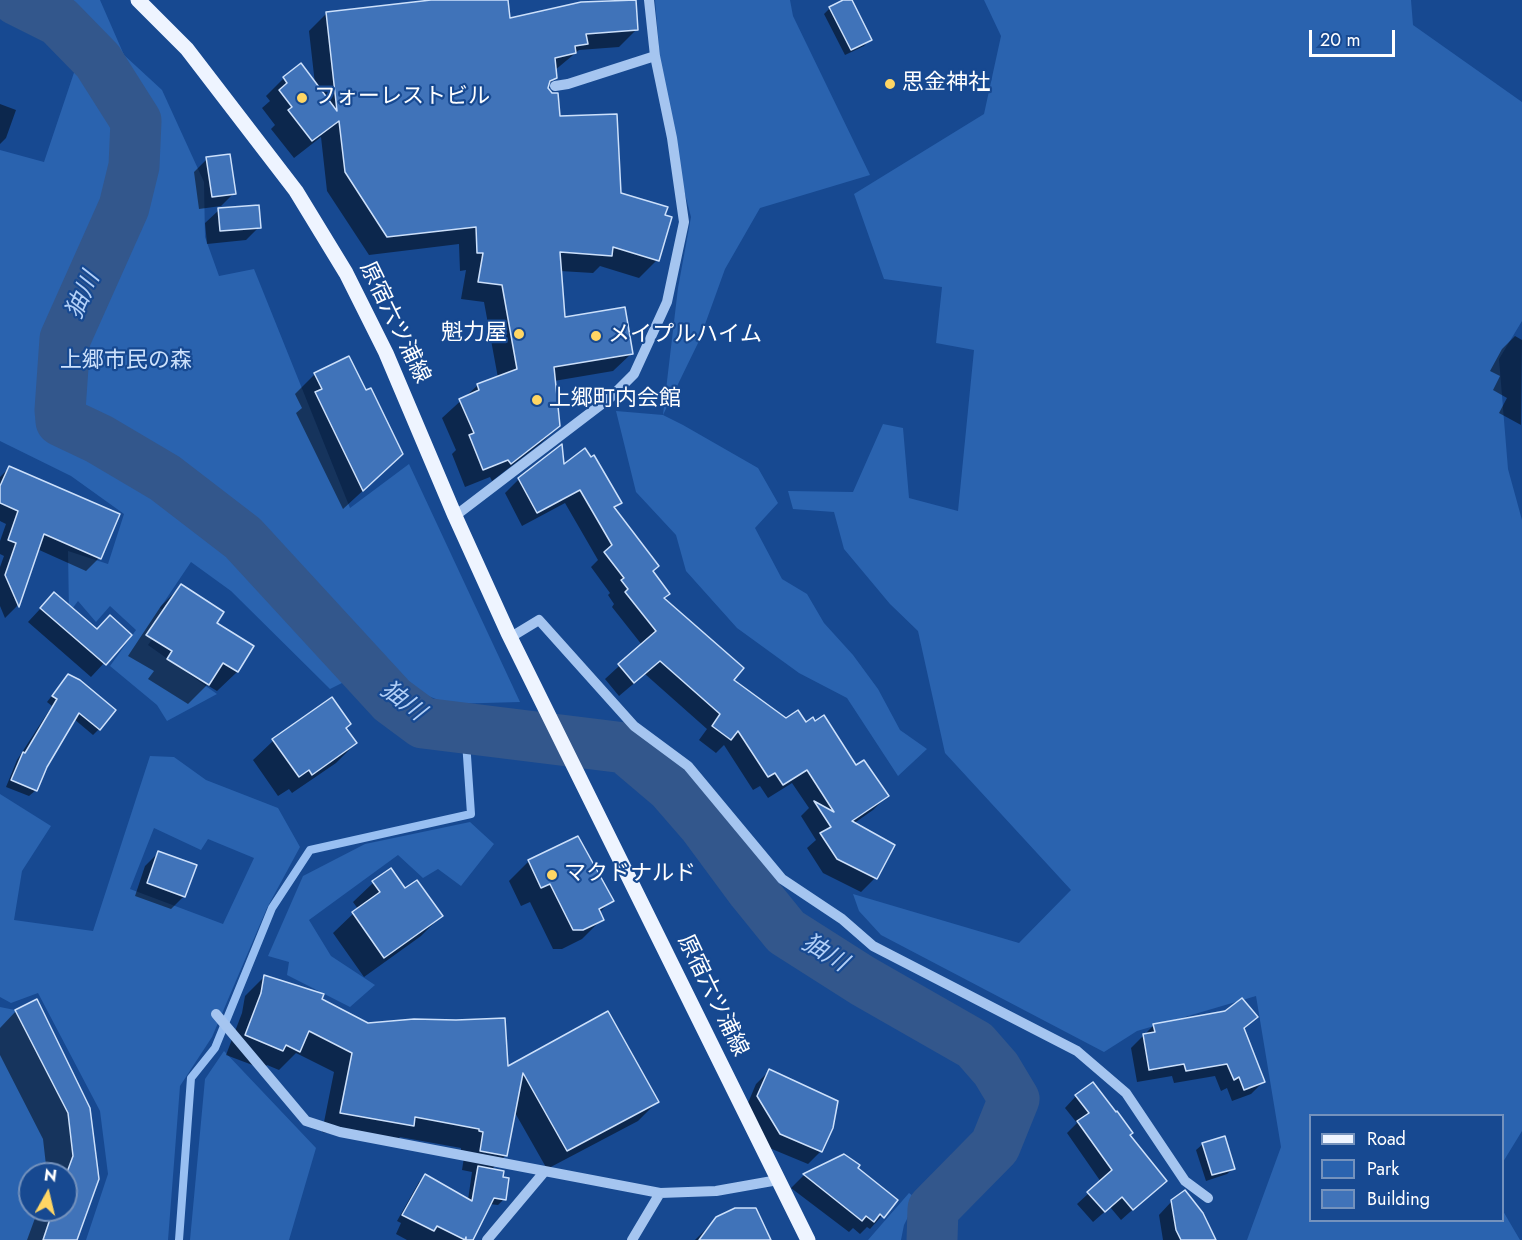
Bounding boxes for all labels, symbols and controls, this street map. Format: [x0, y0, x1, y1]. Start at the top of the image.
scale bar [1312, 18, 1398, 56]
text: 20 m [1320, 27, 1360, 53]
place label: 思金神社 [902, 71, 990, 97]
marker: 思金神社 [883, 77, 897, 91]
place label: フォーレストビル [314, 85, 490, 111]
marker: フォーレストビル [295, 91, 309, 105]
street label: 原宿六ツ浦線 [353, 258, 435, 388]
water label: 㹨川 [61, 268, 107, 324]
place label: 魁力屋 [441, 321, 507, 347]
place label: メイプルハイム [608, 323, 762, 349]
marker: 魁力屋 [512, 327, 526, 341]
marker: メイプルハイム [589, 329, 603, 343]
park label: 上郷市民の森 [60, 349, 192, 375]
place label: 上郷町内会館 [549, 387, 681, 413]
marker: 上郷町内会館 [530, 393, 544, 407]
water label: 㹨川 [374, 676, 430, 728]
place label: マクドナルド [564, 862, 696, 888]
marker: マクドナルド [545, 868, 559, 882]
water label: 㹨川 [796, 929, 852, 979]
street label: 原宿六ツ浦線 [671, 931, 753, 1061]
legend [1309, 1114, 1504, 1222]
text: Road [1367, 1126, 1406, 1152]
text: Park [1367, 1156, 1399, 1182]
north arrow [18, 1162, 78, 1222]
text: N [42, 1163, 58, 1188]
text: Building [1367, 1186, 1430, 1212]

